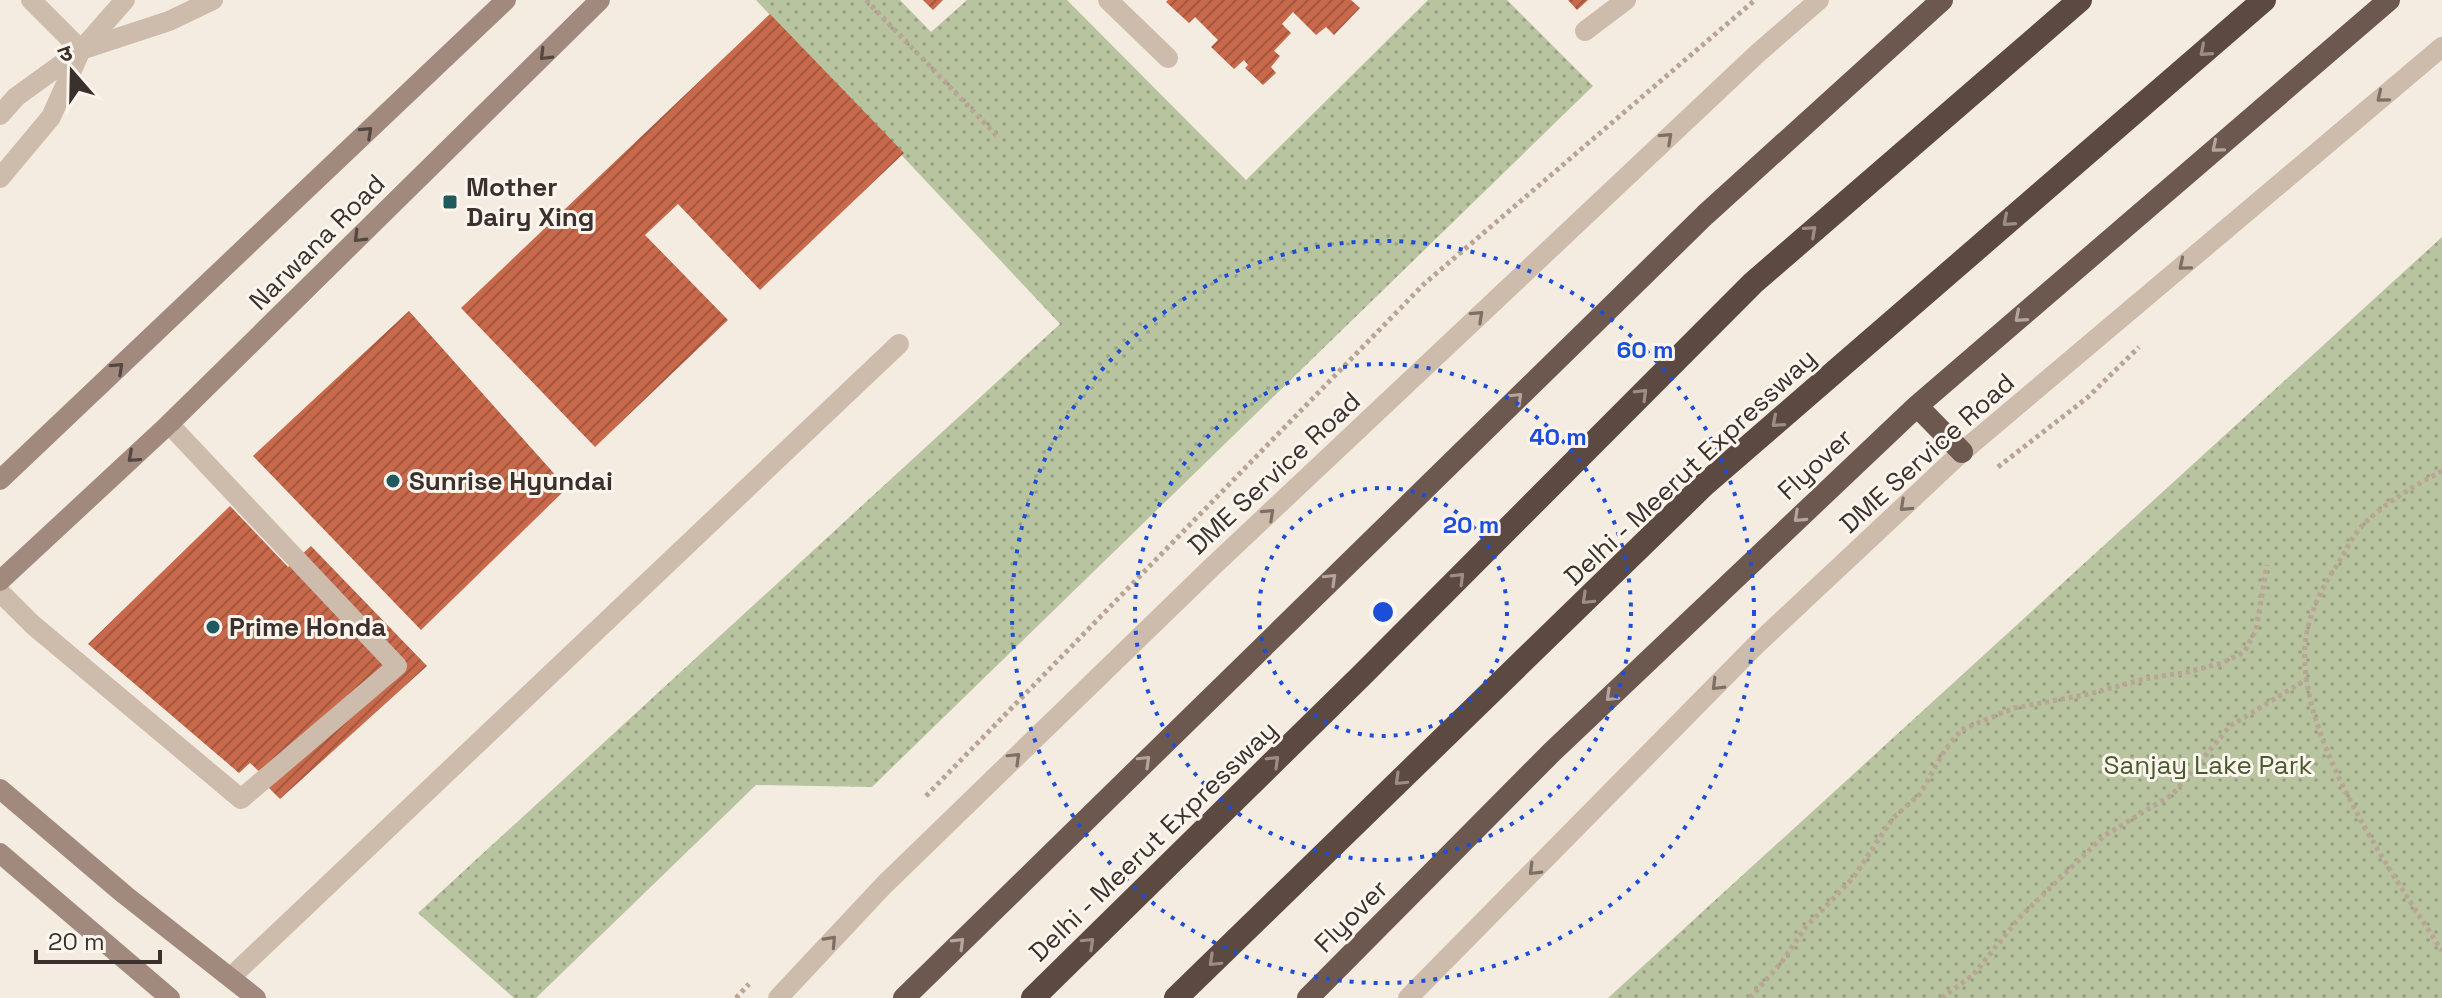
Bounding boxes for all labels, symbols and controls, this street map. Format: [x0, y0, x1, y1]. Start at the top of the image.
north arrow [32, 32, 112, 112]
text: उ [54, 37, 77, 69]
one-way arrow [2199, 41, 2214, 56]
one-way arrow [540, 46, 554, 60]
one-way arrow [2377, 87, 2392, 102]
one-way arrow [358, 126, 372, 141]
one-way arrow [1658, 133, 1673, 147]
one-way arrow [2212, 137, 2227, 152]
street label: Narwana Road [242, 167, 392, 317]
place label: Mother Dairy Xing [466, 170, 594, 234]
marker: Mother Dairy Xing [441, 193, 459, 211]
one-way arrow [2003, 212, 2018, 226]
one-way arrow [1802, 226, 1817, 240]
one-way arrow [354, 228, 368, 242]
one-way arrow [2178, 255, 2193, 270]
one-way arrow [2015, 307, 2030, 322]
one-way arrow [1469, 311, 1483, 326]
text: 60 m [1617, 334, 1673, 365]
street label: Delhi - Meerut Expressway [1557, 341, 1823, 593]
one-way arrow [108, 364, 123, 378]
street label: DME Service Road [1832, 365, 2022, 541]
street label: DME Service Road [1181, 384, 1367, 562]
one-way arrow [1633, 389, 1647, 403]
one-way arrow [1508, 392, 1522, 407]
one-way arrow [1772, 412, 1787, 427]
text: 40 m [1529, 421, 1587, 452]
street label: Flyover [1770, 421, 1860, 507]
one-way arrow [127, 448, 142, 462]
place label: Sunrise Hyundai [409, 464, 613, 498]
marker: Sunrise Hyundai [384, 472, 402, 490]
one-way arrow [1900, 496, 1914, 511]
one-way arrow [1794, 508, 1809, 522]
one-way arrow [1260, 509, 1274, 523]
text: 20 m [1443, 509, 1499, 540]
one-way arrow [1450, 573, 1464, 587]
one-way arrow [1322, 574, 1336, 588]
one-way arrow [1582, 590, 1596, 604]
centre of rings [1369, 598, 1397, 626]
place label: Prime Honda [229, 610, 386, 644]
marker: Prime Honda [204, 618, 222, 636]
one-way arrow [1711, 676, 1726, 690]
one-way arrow [1606, 687, 1620, 701]
street label: Delhi - Meerut Expressway [1022, 713, 1284, 969]
park label: Sanjay Lake Park [2103, 748, 2313, 782]
one-way arrow [1006, 753, 1021, 767]
one-way arrow [1136, 755, 1150, 770]
one-way arrow [1265, 756, 1279, 771]
one-way arrow [1395, 771, 1409, 785]
one-way arrow [1529, 861, 1543, 875]
street label: Flyover [1307, 872, 1395, 960]
scale bar [36, 914, 160, 964]
text: 20 m [48, 926, 105, 957]
one-way arrow [822, 936, 837, 950]
one-way arrow [950, 938, 965, 952]
one-way arrow [1080, 938, 1094, 953]
one-way arrow [1209, 952, 1223, 966]

